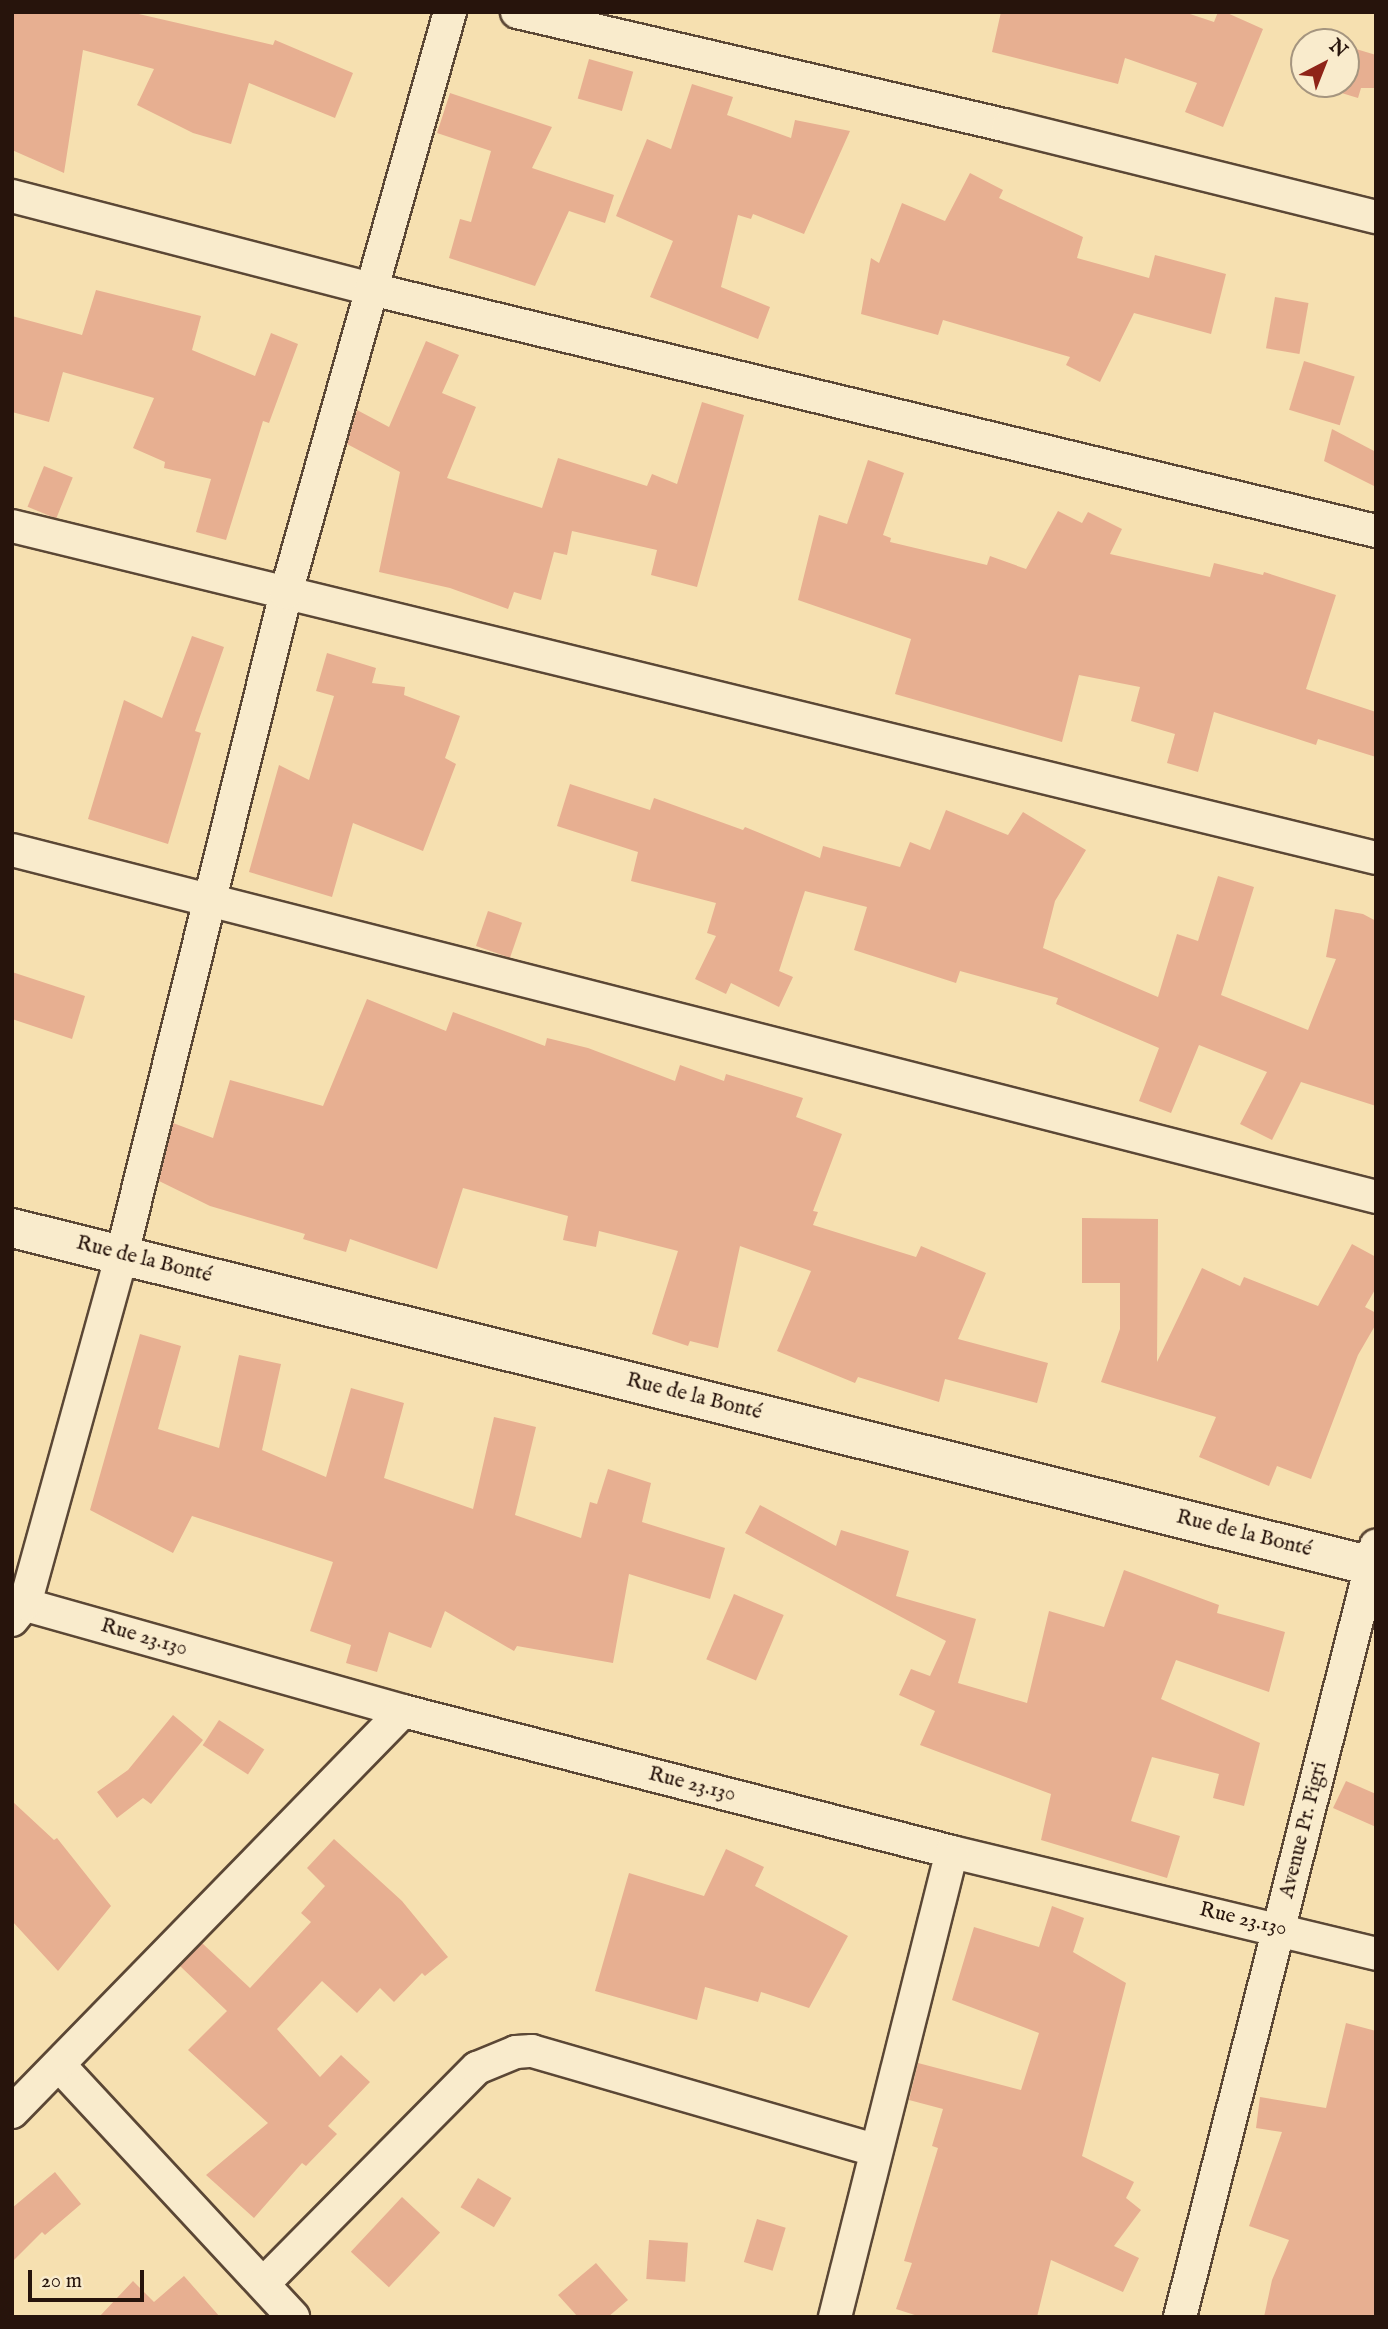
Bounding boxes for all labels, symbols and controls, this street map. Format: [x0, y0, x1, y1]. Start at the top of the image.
north arrow [1290, 28, 1360, 98]
text: N [1324, 34, 1352, 63]
street label: Rue de la Bonté [74, 1231, 214, 1289]
street label: Rue de la Bonté [624, 1368, 764, 1426]
street label: Rue de la Bonté [1174, 1505, 1314, 1563]
street label: Rue 23.130 [98, 1614, 190, 1662]
street label: Avenue Pr. Pigri [1275, 1759, 1333, 1901]
street label: Rue 23.130 [646, 1762, 738, 1808]
street label: Rue 23.130 [1197, 1898, 1289, 1942]
scale bar [32, 2256, 147, 2300]
text: 20 m [41, 2268, 82, 2295]

